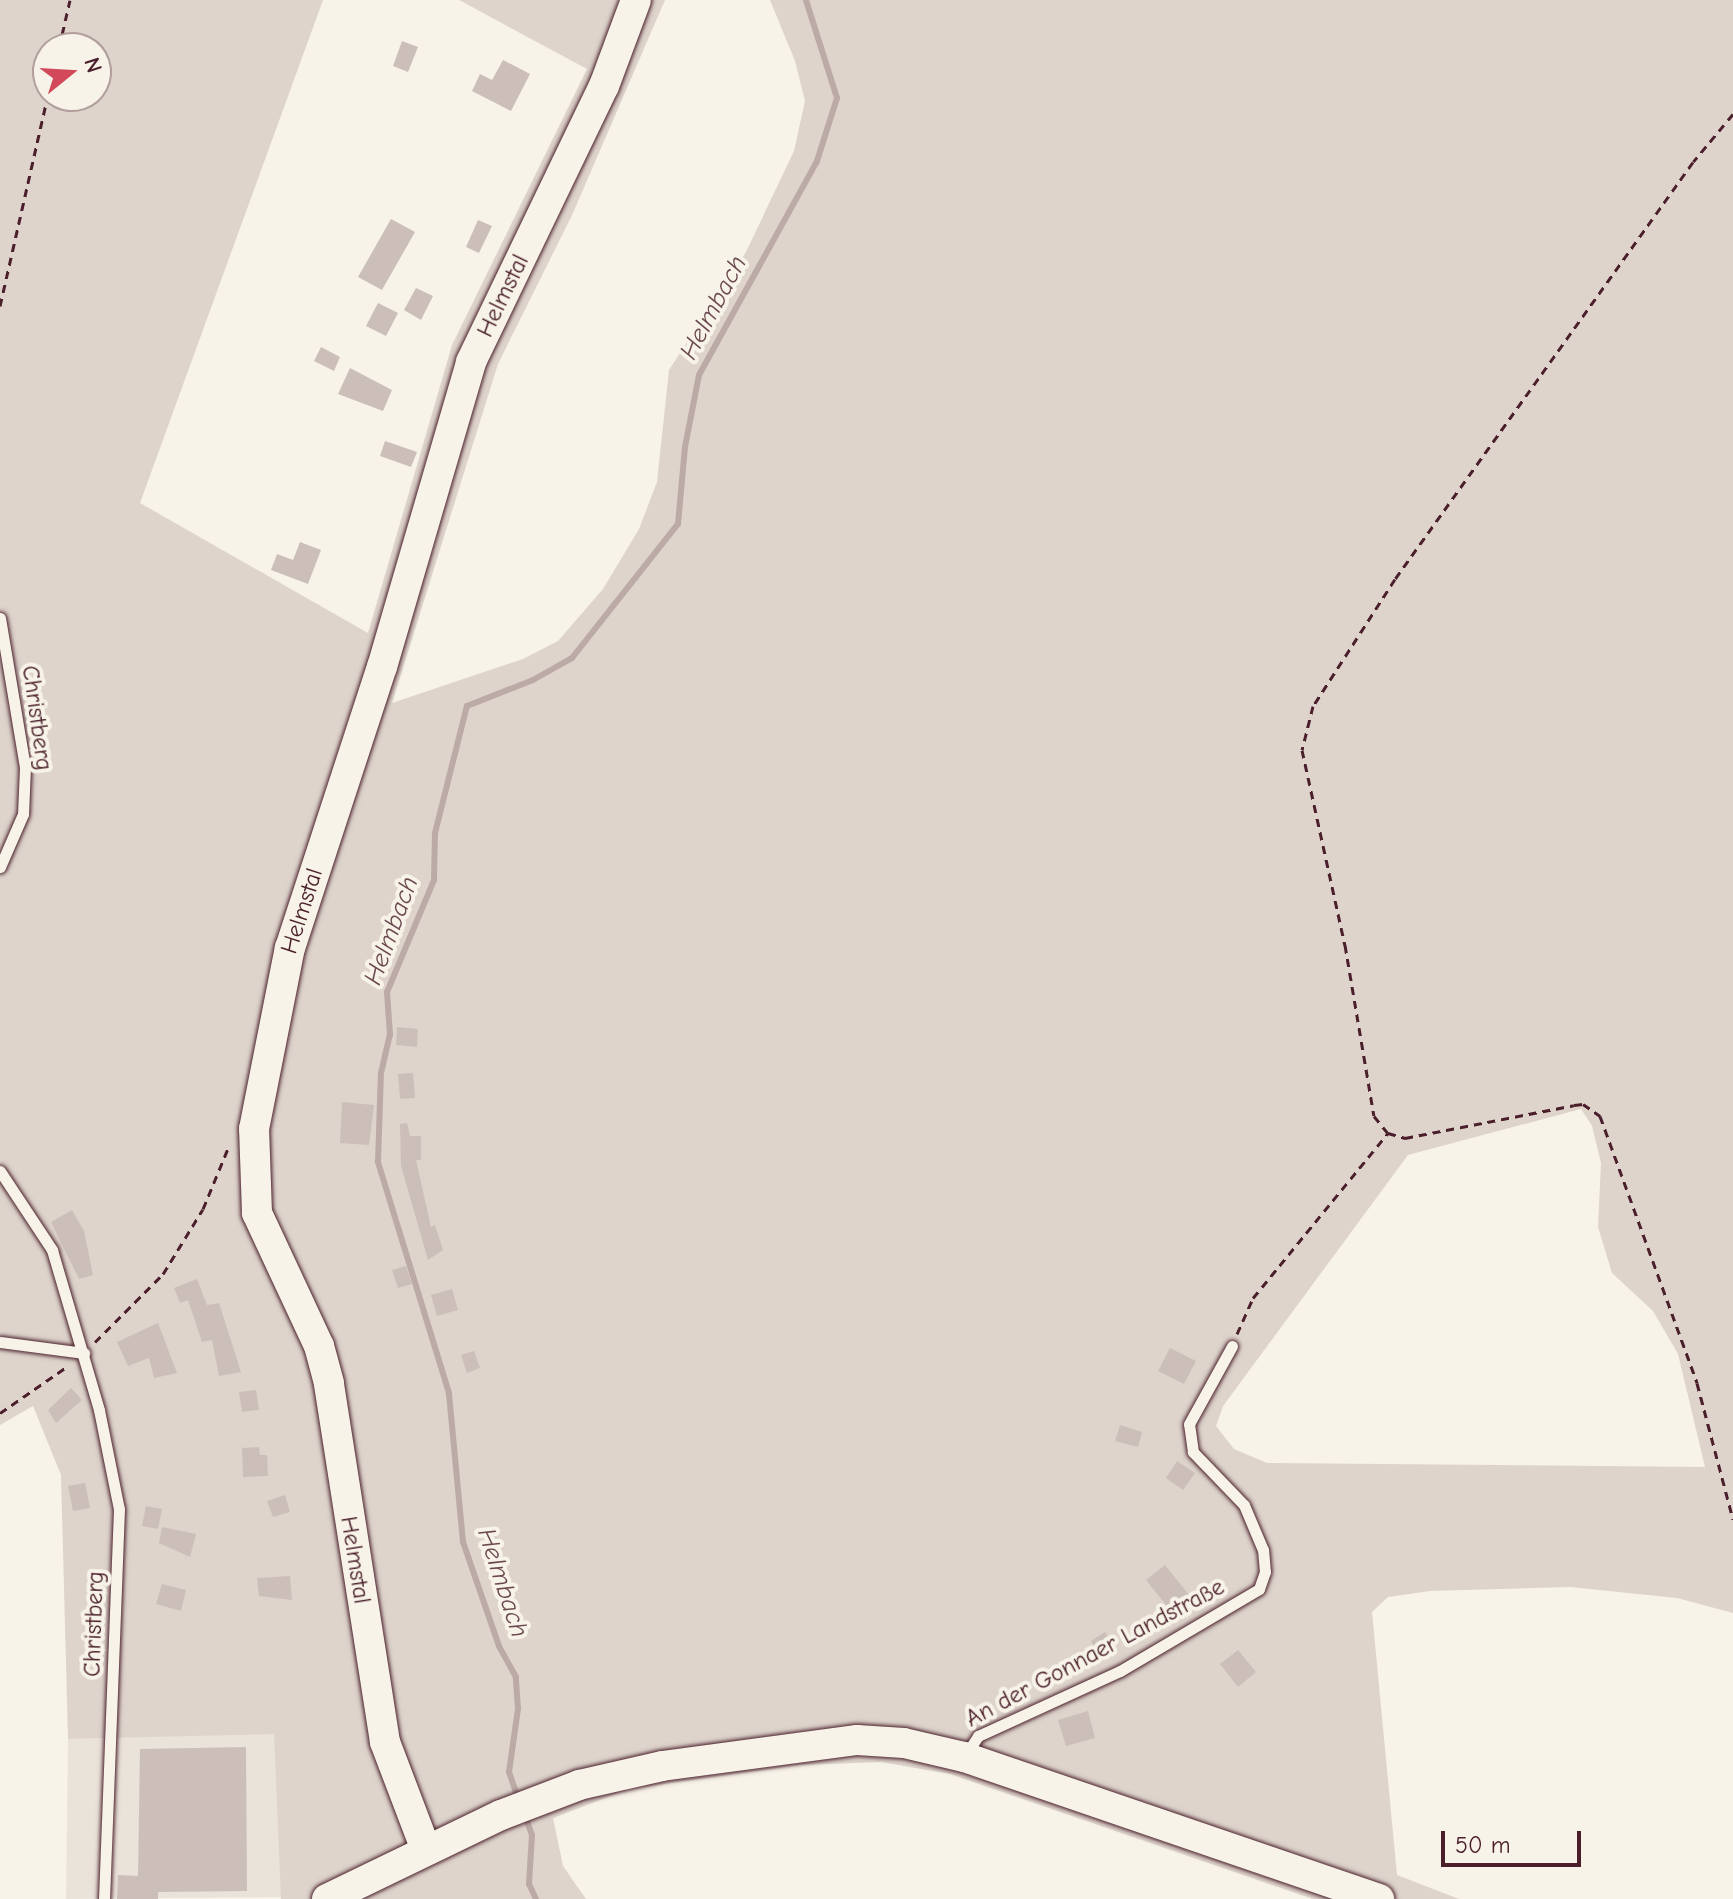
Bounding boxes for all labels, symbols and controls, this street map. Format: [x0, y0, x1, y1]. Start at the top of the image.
north arrow [32, 32, 112, 112]
text: N [78, 54, 108, 76]
street label: Helmstal [471, 250, 535, 342]
water label: Helmbach [674, 251, 754, 365]
street label: Christberg [15, 664, 59, 772]
street label: Helmstal [275, 865, 329, 957]
water label: Helmbach [358, 873, 426, 989]
street label: Helmstal [334, 1514, 376, 1606]
water label: Helmbach [470, 1524, 534, 1642]
street label: Christberg [78, 1571, 110, 1677]
street label: An der Gonnaer Landstraße [961, 1572, 1229, 1734]
scale bar [1445, 1815, 1585, 1865]
text: 50 m [1455, 1831, 1511, 1859]

